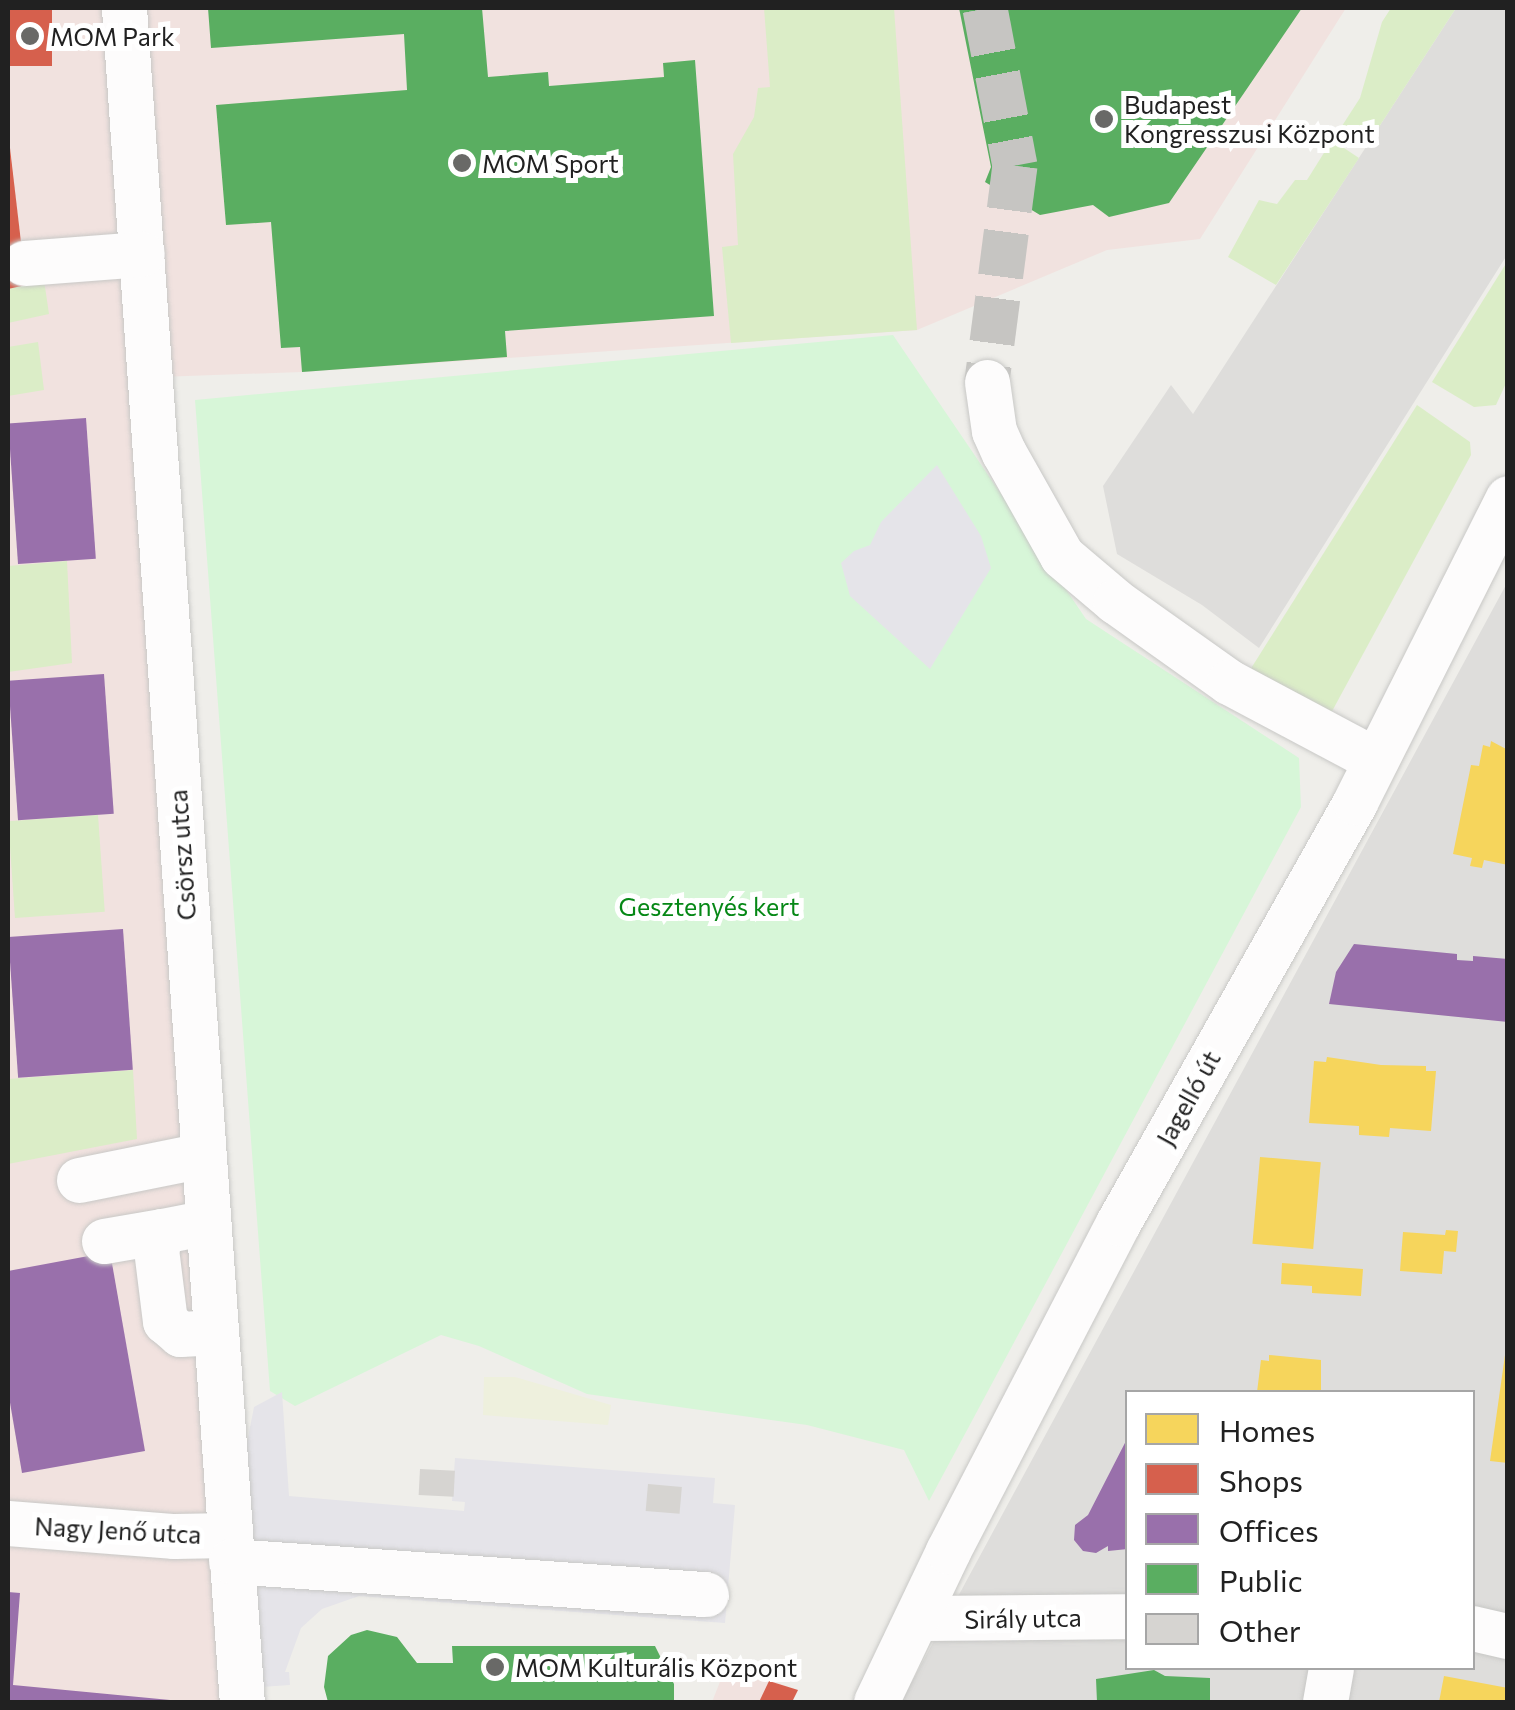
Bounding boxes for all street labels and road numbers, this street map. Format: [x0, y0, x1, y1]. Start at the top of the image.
street label: Csörsz utca [162, 789, 202, 921]
street label: Jagelló út [1150, 1045, 1226, 1151]
street label: Nagy Jenő utca [34, 1511, 202, 1549]
street label: Sirály utca [964, 1602, 1082, 1634]

